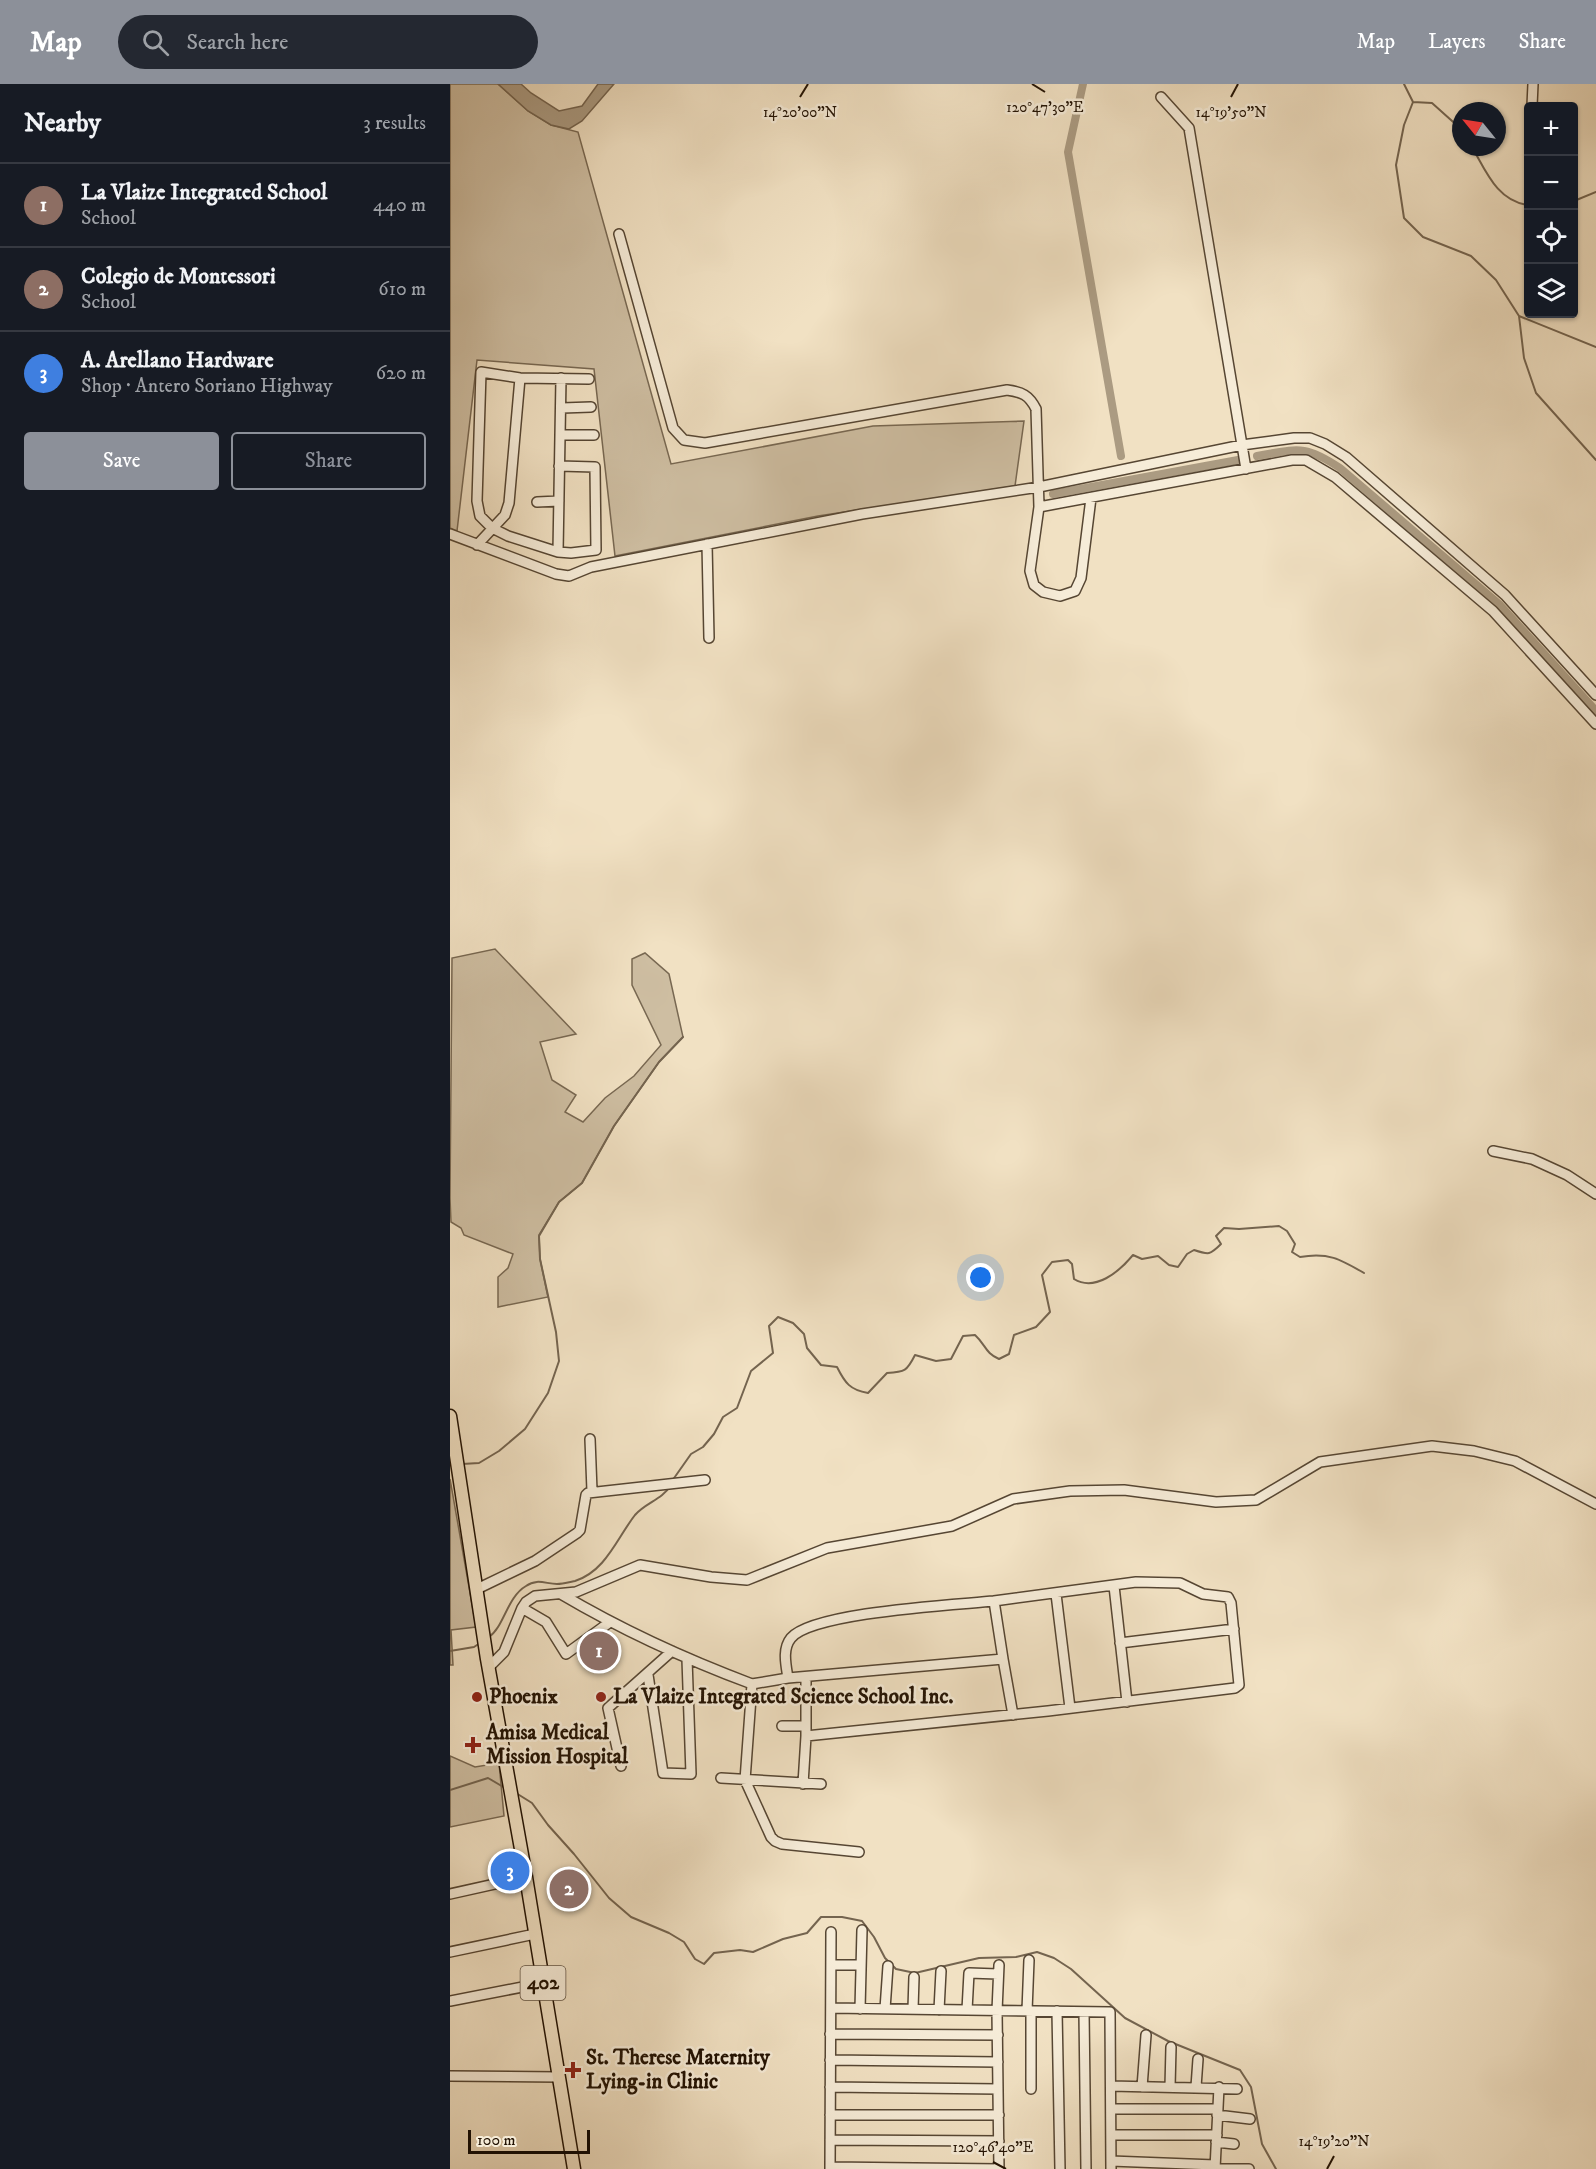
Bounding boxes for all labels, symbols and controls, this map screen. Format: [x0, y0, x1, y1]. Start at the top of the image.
search box [118, 15, 538, 69]
text: Map [30, 25, 82, 60]
icon: search [139, 26, 172, 59]
text: Search here [187, 29, 288, 56]
text: Map [1356, 29, 1395, 55]
text: Layers [1428, 29, 1486, 55]
text: Share [1519, 29, 1566, 55]
text: 120°47'30"E [1006, 98, 1084, 117]
north arrow [1452, 102, 1506, 156]
map controls [1524, 102, 1578, 318]
button: + [1524, 102, 1578, 156]
text: 14°20'00"N [763, 103, 837, 122]
text: 14°19'50"N [1195, 103, 1267, 122]
text: Nearby [24, 107, 101, 140]
text: 3 results [363, 111, 426, 136]
button: − [1524, 156, 1578, 210]
text: La Vlaize Integrated School [81, 179, 327, 206]
text: 1 [40, 193, 47, 218]
text: 440 m [373, 193, 426, 218]
text: School [81, 206, 136, 231]
button: locate [1524, 210, 1578, 264]
text: Colegio de Montessori [81, 263, 276, 290]
button: layers [1524, 264, 1578, 318]
text: 2 [39, 277, 48, 302]
text: 610 m [378, 277, 426, 302]
text: School [81, 290, 136, 315]
text: A. Arellano Hardware [81, 347, 274, 374]
text: 3 [40, 361, 47, 386]
text: 620 m [376, 361, 426, 386]
text: Shop · Antero Soriano Highway [81, 374, 333, 399]
button: Save [24, 432, 219, 490]
button: Share [231, 432, 426, 490]
your location [966, 1263, 995, 1292]
pin: 1 [580, 1628, 618, 1674]
place label: Phoenix [489, 1684, 558, 1710]
place label: La Vlaize Integrated Science School Inc. [613, 1684, 953, 1710]
marker: Phoenix [470, 1690, 484, 1704]
marker: La Vlaize Integrated Science School Inc. [594, 1690, 608, 1704]
place label: Amisa Medical Mission Hospital [485, 1720, 629, 1770]
marker: Amisa Medical Mission Hospital [464, 1736, 482, 1754]
pin: 3 [490, 1848, 530, 1894]
pin: 2 [550, 1866, 588, 1912]
road number: 402 [520, 1966, 566, 2000]
place label: St. Therese Maternity Lying-in Clinic [586, 2045, 771, 2095]
marker: St. Therese Maternity Lying-in Clinic [564, 2061, 582, 2079]
scale bar [468, 2127, 590, 2154]
text: 100 m [477, 2130, 516, 2150]
text: 14°19'20"N [1299, 2132, 1369, 2151]
text: 120°46'40"E [953, 2138, 1034, 2157]

